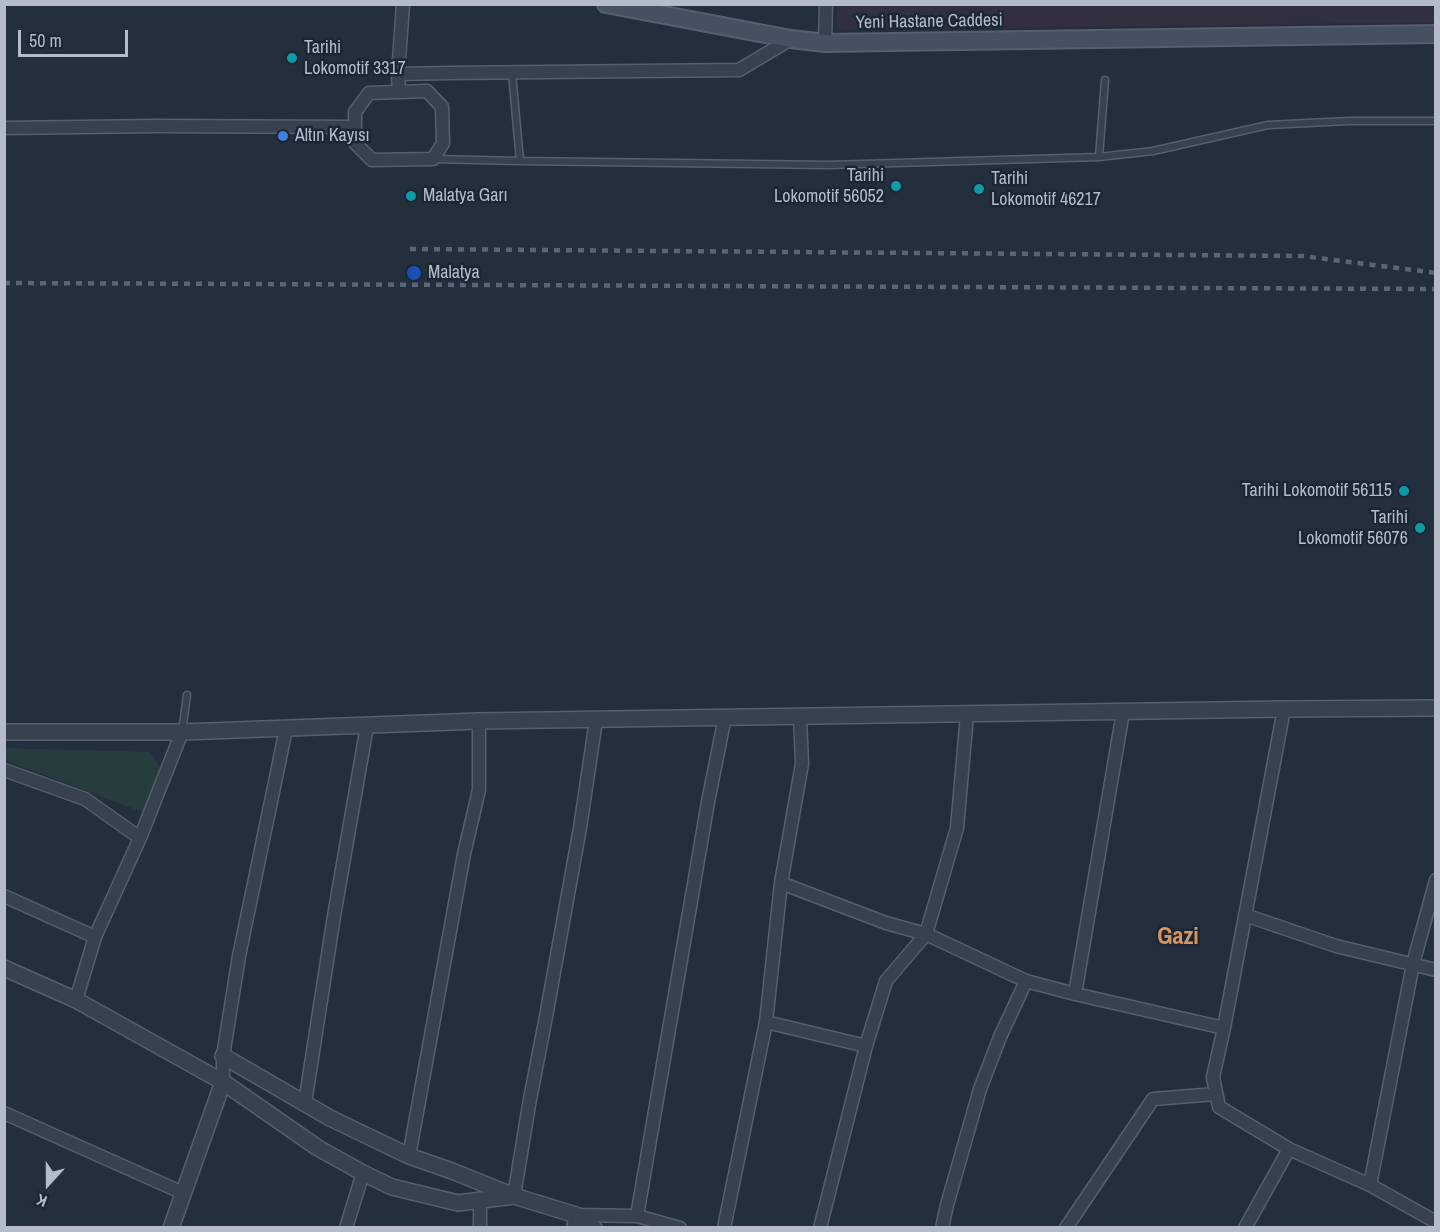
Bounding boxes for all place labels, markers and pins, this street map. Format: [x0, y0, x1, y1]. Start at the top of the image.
place label: Tarihi Lokomotif 3317 [304, 37, 406, 80]
marker: Tarihi Lokomotif 3317 [285, 51, 299, 65]
place label: Altın Kayısı [295, 125, 370, 147]
marker: Altın Kayısı [276, 129, 290, 143]
place label: Tarihi Lokomotif 56052 [774, 165, 884, 207]
place label: Tarihi Lokomotif 46217 [991, 168, 1101, 210]
marker: Tarihi Lokomotif 56052 [889, 179, 903, 193]
marker: Tarihi Lokomotif 46217 [972, 182, 986, 196]
place label: Malatya Garı [423, 185, 507, 207]
marker: Malatya Garı [404, 189, 418, 203]
place label: Malatya [428, 262, 480, 284]
marker: Malatya [405, 264, 423, 282]
place label: Tarihi Lokomotif 56115 [1242, 480, 1392, 502]
marker: Tarihi Lokomotif 56115 [1397, 484, 1411, 498]
place label: Tarihi Lokomotif 56076 [1298, 507, 1408, 550]
marker: Tarihi Lokomotif 56076 [1413, 521, 1427, 535]

